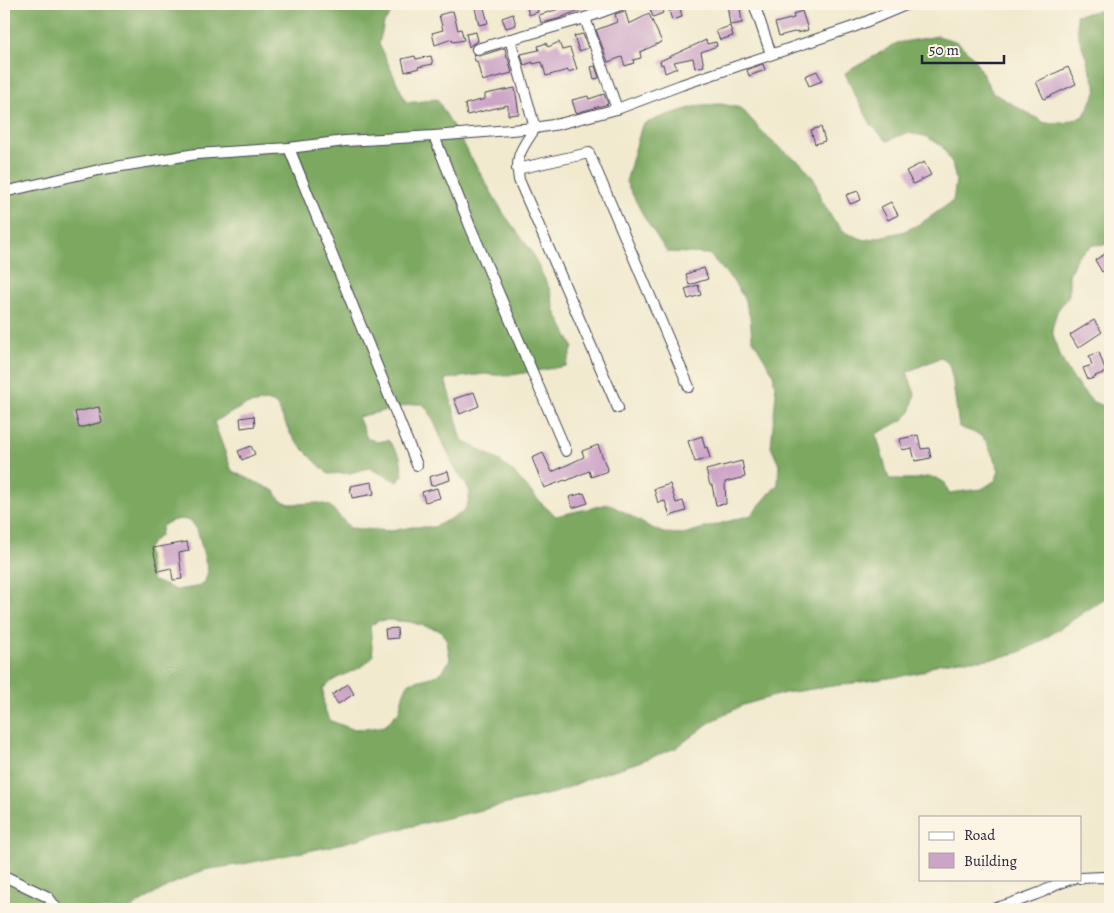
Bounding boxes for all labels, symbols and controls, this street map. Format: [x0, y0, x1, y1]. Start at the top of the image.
scale bar [922, 32, 1004, 64]
text: 50 m [929, 40, 959, 60]
legend [919, 816, 1082, 880]
text: Road [964, 825, 996, 845]
text: Building [964, 851, 1017, 871]

